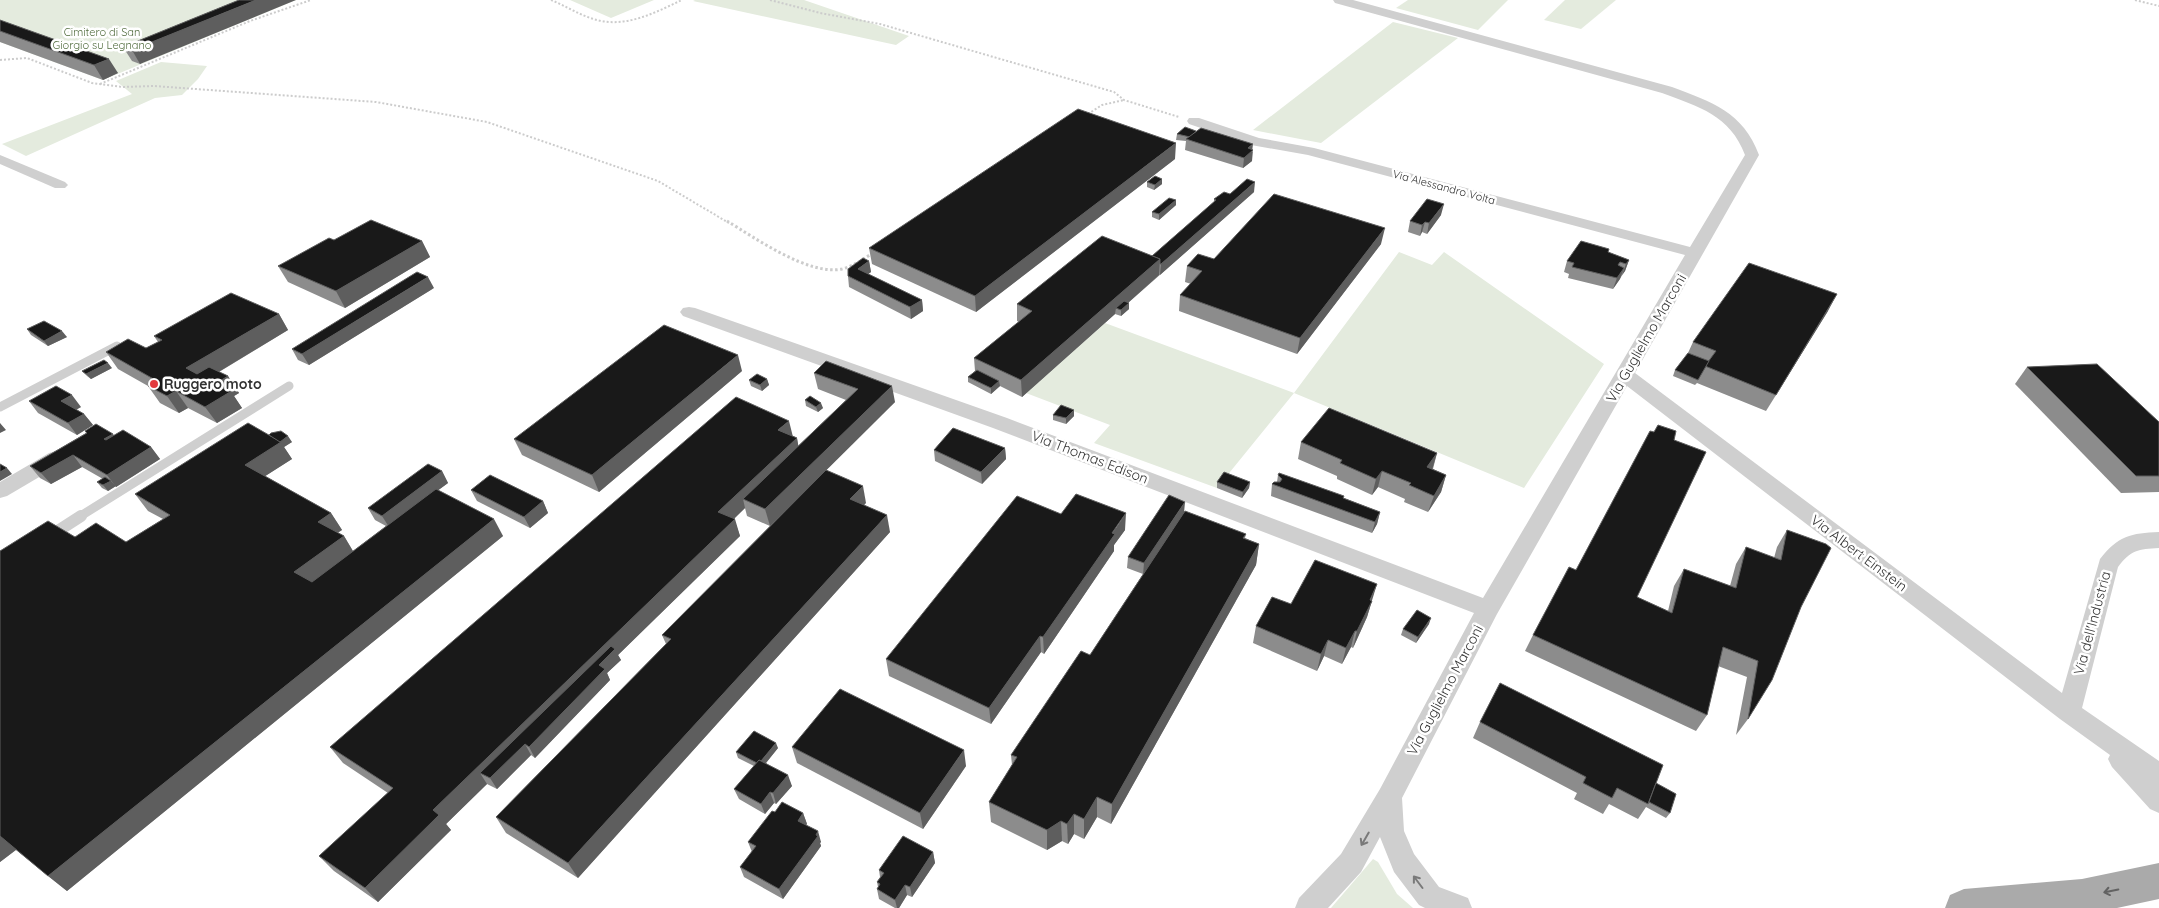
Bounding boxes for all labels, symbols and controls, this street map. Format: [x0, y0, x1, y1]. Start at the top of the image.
park label: Cimitero di San Giorgio su Legnano [53, 25, 152, 52]
street label: Via Alessandro Volta [1391, 167, 1497, 207]
street label: Via Guglielmo Marconi [1602, 271, 1690, 405]
place label: Ruggero moto [164, 375, 262, 393]
marker: Ruggero moto [148, 378, 160, 390]
street label: Via Thomas Edison [1029, 426, 1151, 488]
street label: Via Albert Einstein [1807, 511, 1911, 595]
street label: Via dell'Industria [2070, 569, 2114, 677]
street label: Via Guglielmo Marconi [1403, 622, 1487, 758]
one-way arrow [1359, 831, 1369, 846]
one-way arrow [1413, 876, 1424, 889]
one-way arrow [2104, 887, 2120, 896]

